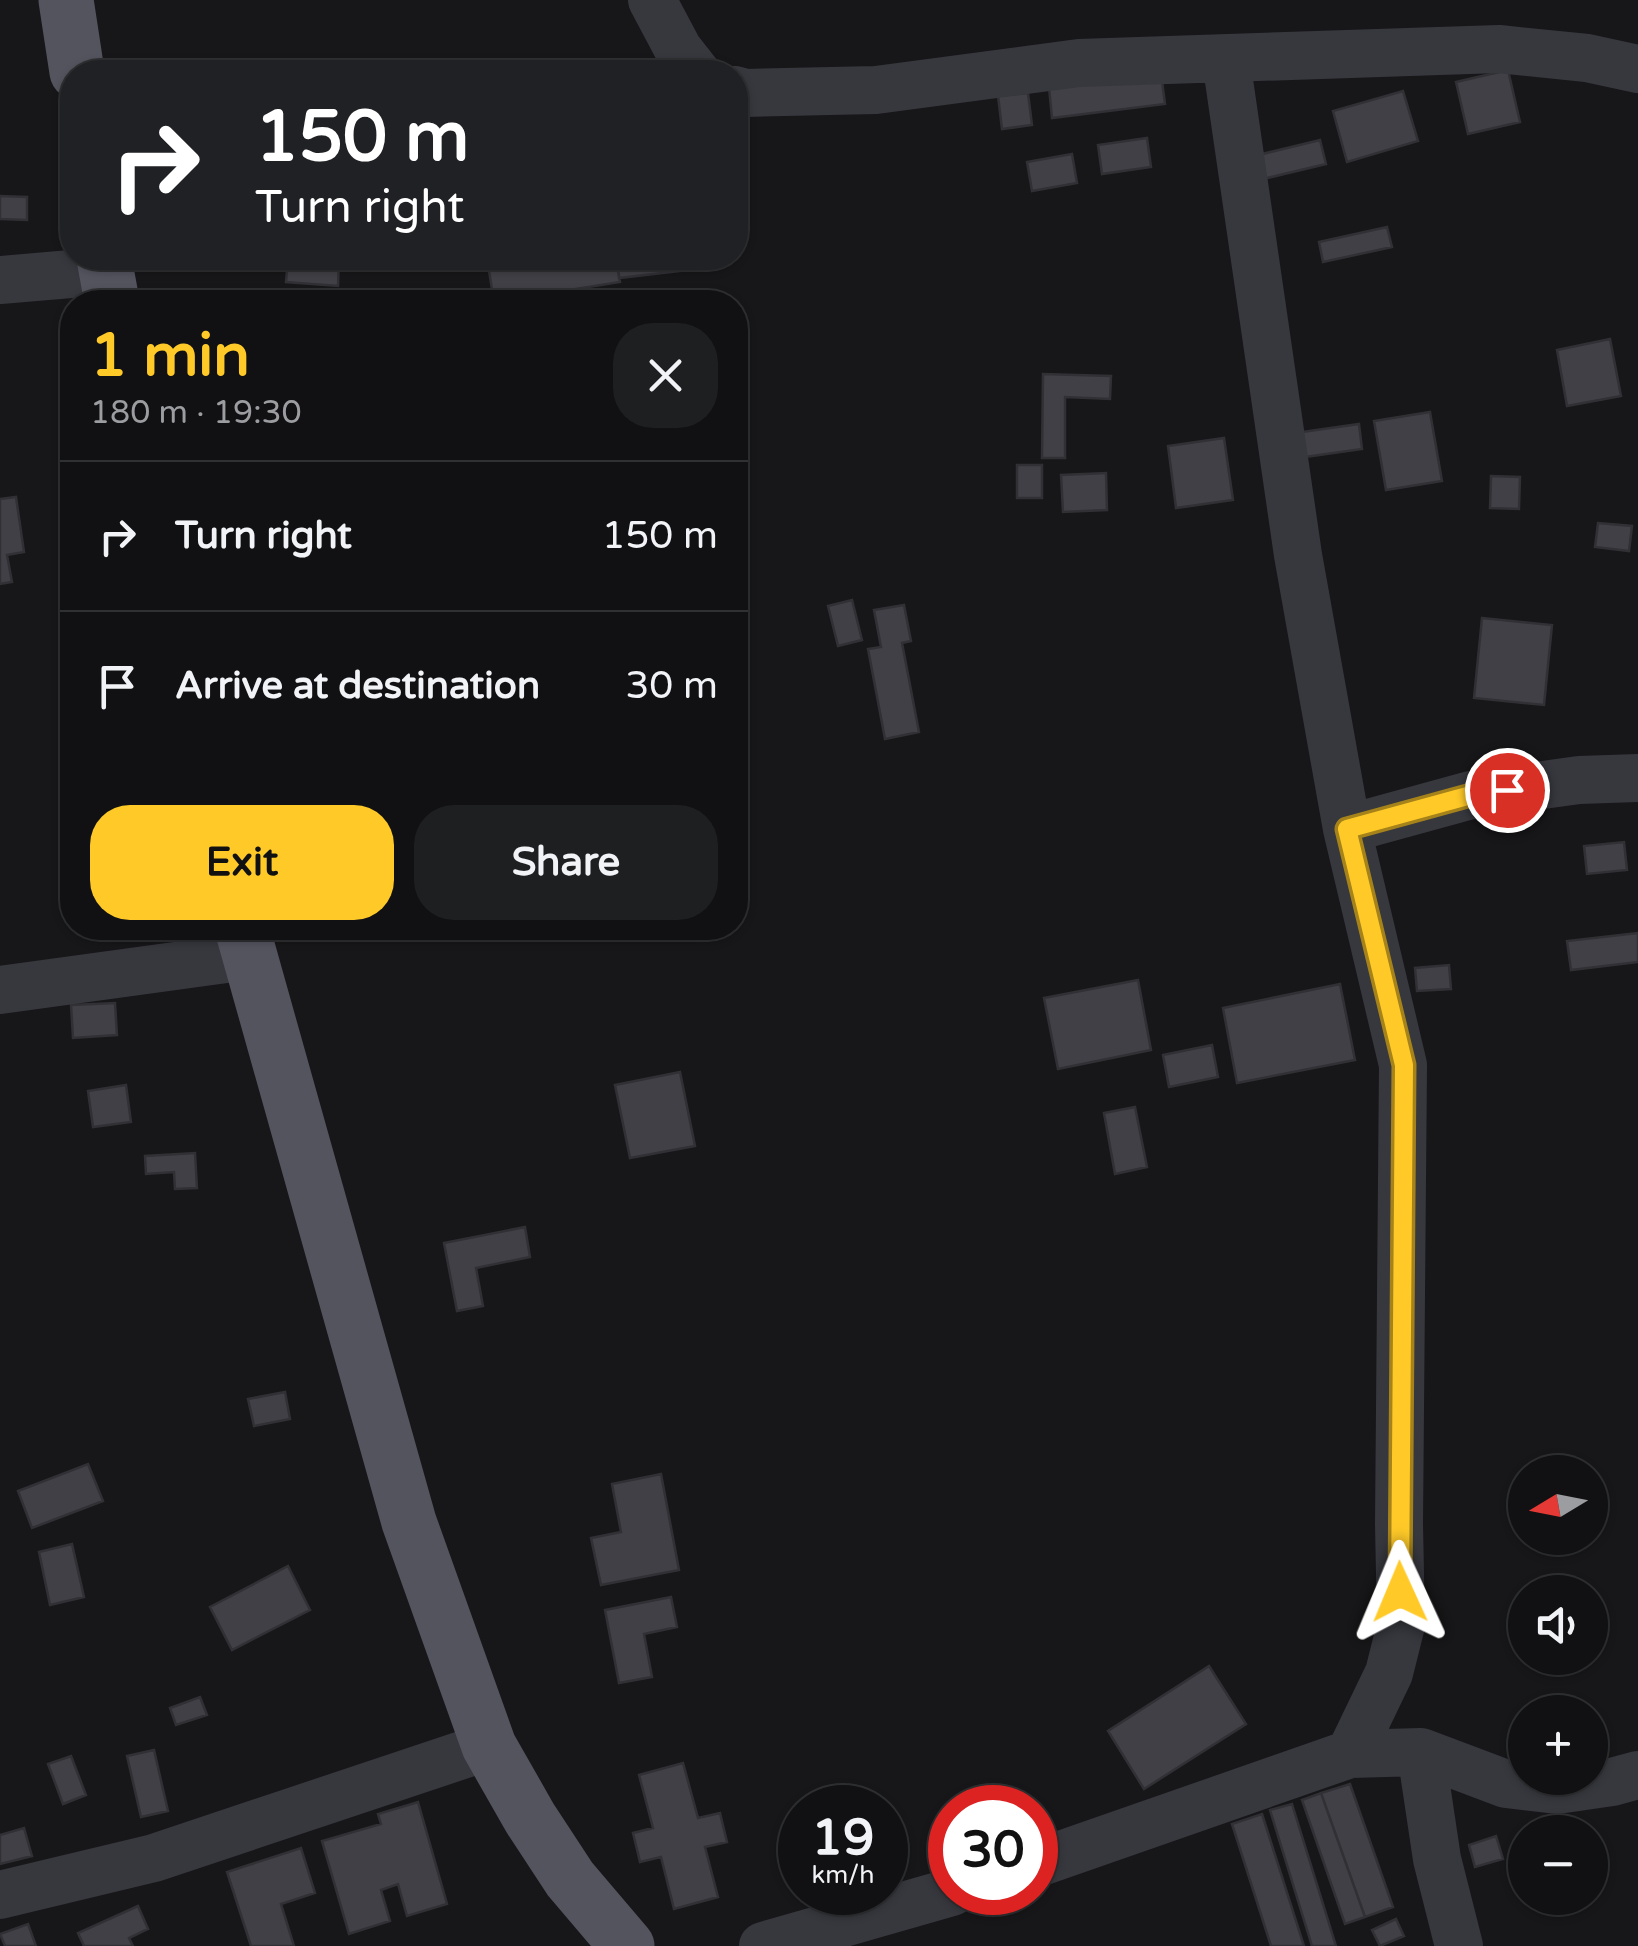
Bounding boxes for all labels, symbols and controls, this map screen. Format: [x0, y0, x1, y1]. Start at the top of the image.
text: 150 m [255, 96, 469, 180]
icon: right [90, 100, 220, 230]
text: Turn right [255, 181, 464, 235]
text: 1 min [90, 320, 250, 392]
button: close [613, 323, 718, 428]
text: 180 m · 19:30 [90, 394, 302, 432]
icon: right [90, 509, 145, 564]
text: Turn right [175, 513, 352, 559]
text: 150 m [602, 513, 718, 559]
icon: arrive [90, 659, 145, 714]
text: Arrive at destination [175, 663, 540, 709]
text: 30 m [626, 663, 718, 709]
pin [1465, 748, 1550, 833]
icon: arrive [1480, 763, 1535, 818]
button: Exit [90, 805, 394, 920]
button: Share [414, 805, 718, 920]
north arrow [1508, 1455, 1608, 1555]
map controls [1508, 1455, 1608, 1915]
position arrow [1348, 1540, 1452, 1644]
button: sound [1508, 1575, 1608, 1675]
button: + [1508, 1695, 1608, 1795]
speed limit sign: 30 [928, 1785, 1058, 1915]
text: 19 [812, 1808, 874, 1868]
button: − [1508, 1815, 1608, 1915]
text: km/h [812, 1860, 874, 1890]

